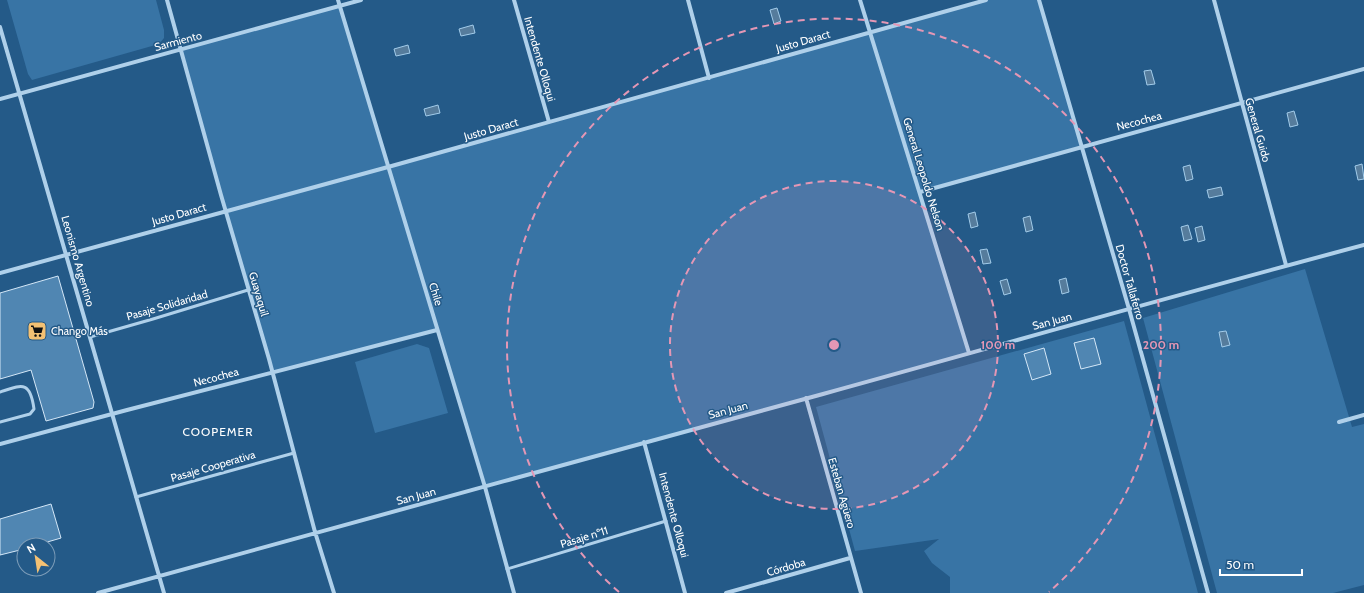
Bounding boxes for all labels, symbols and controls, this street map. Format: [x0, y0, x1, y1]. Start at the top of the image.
street label: Intendente Olloqui [521, 15, 559, 103]
street label: Justo Daract [773, 27, 832, 56]
street label: Sarmiento [153, 28, 203, 54]
street label: General Guido [1242, 96, 1274, 164]
street label: Necochea [1115, 108, 1164, 134]
street label: Justo Daract [461, 115, 520, 144]
street label: General Leopoldo Nelson [900, 116, 948, 232]
street label: Justo Daract [149, 200, 208, 229]
street label: Leonismo Argentino [58, 214, 98, 308]
street label: Doctor Tallaferro [1113, 243, 1147, 321]
street label: Guayaquil [246, 270, 272, 318]
street label: Chile [426, 281, 446, 308]
street label: Pasaje Solidaridad [125, 287, 209, 323]
street label: San Juan [1031, 309, 1073, 333]
supermarket icon: Chango Más [26, 320, 48, 342]
place label: Chango Más [51, 324, 108, 338]
text: 100 m [981, 337, 1015, 352]
text: 200 m [1143, 337, 1179, 352]
centre of rings [827, 338, 841, 352]
street label: Necochea [192, 364, 241, 390]
street label: San Juan [707, 398, 749, 422]
district label: COOPEMER [183, 424, 253, 439]
street label: Pasaje Cooperativa [169, 447, 258, 485]
street label: Esteban Agüero [825, 456, 859, 530]
street label: Intendente Olloqui [656, 471, 692, 559]
street label: San Juan [395, 484, 437, 508]
street label: Pasaje nº11 [558, 523, 610, 551]
north arrow [16, 537, 56, 577]
text: N [24, 540, 38, 556]
scale bar [1220, 551, 1302, 577]
street label: Córdoba [765, 555, 808, 579]
text: 50 m [1226, 557, 1254, 572]

